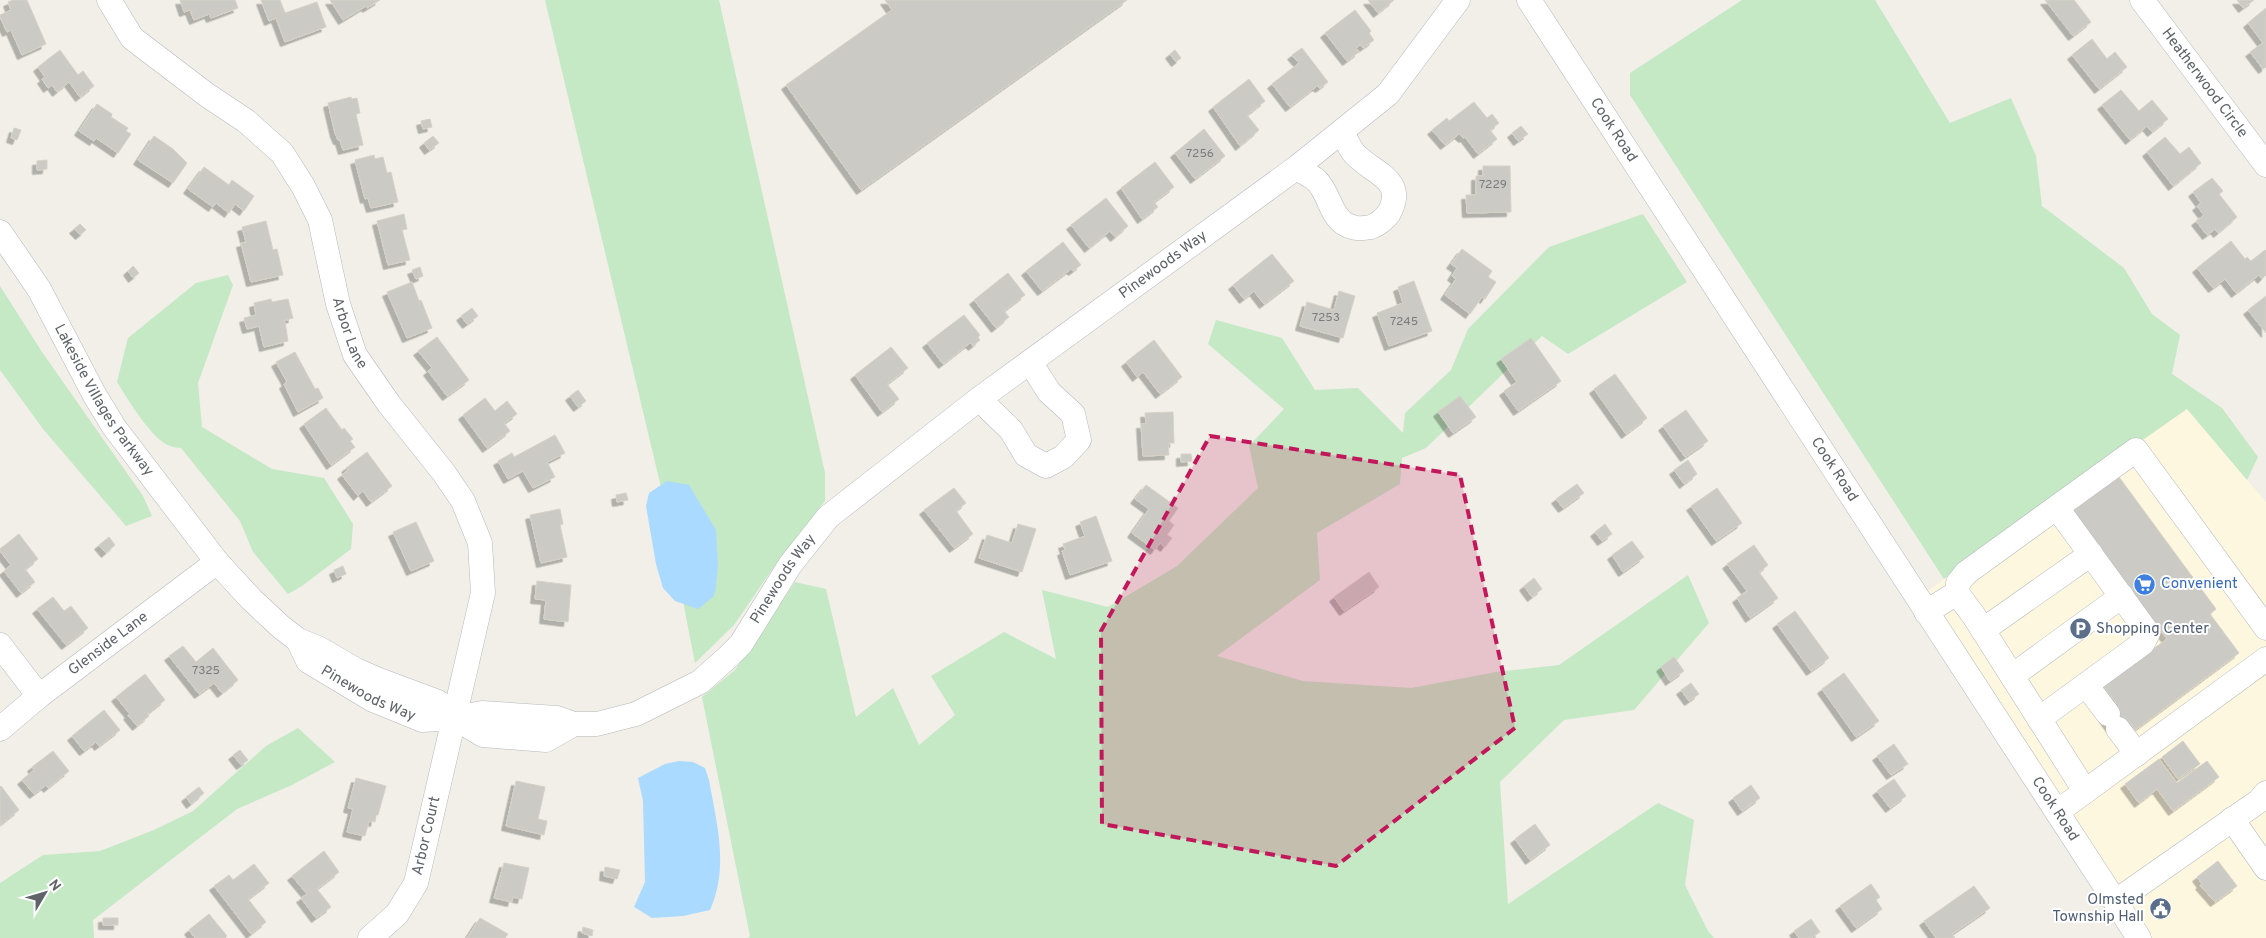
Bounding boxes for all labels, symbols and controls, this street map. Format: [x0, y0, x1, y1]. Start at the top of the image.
street label: Heatherwood Circle [2157, 24, 2252, 142]
street label: Cook Road [1586, 94, 1641, 166]
house number: 7256 [1186, 146, 1214, 162]
house number: 7229 [1479, 177, 1507, 193]
street label: Pinewoods Way [1115, 226, 1211, 303]
street label: Arbor Lane [327, 296, 372, 373]
house number: 7253 [1312, 310, 1340, 326]
house number: 7245 [1390, 314, 1418, 330]
street label: Lakeside Villages Parkway [50, 321, 158, 480]
street label: Cook Road [1806, 434, 1862, 505]
street label: Pinewoods Way [746, 530, 820, 627]
supermarket icon: Convenient [2133, 572, 2157, 596]
place label: Convenient [2161, 575, 2238, 594]
street label: Glenside Lane [65, 608, 152, 680]
parking icon: Shopping Center [2068, 617, 2092, 641]
place label: Shopping Center [2096, 620, 2209, 639]
street label: Pinewoods Way [317, 661, 418, 726]
house number: 7325 [192, 663, 220, 679]
street label: Cook Road [2027, 773, 2083, 845]
street label: Arbor Court [409, 795, 445, 877]
north arrow [20, 868, 70, 918]
text: N [44, 877, 64, 895]
place label: Olmsted Township Hall [2052, 891, 2144, 927]
public building icon: Olmsted Township Hall [2148, 897, 2172, 921]

